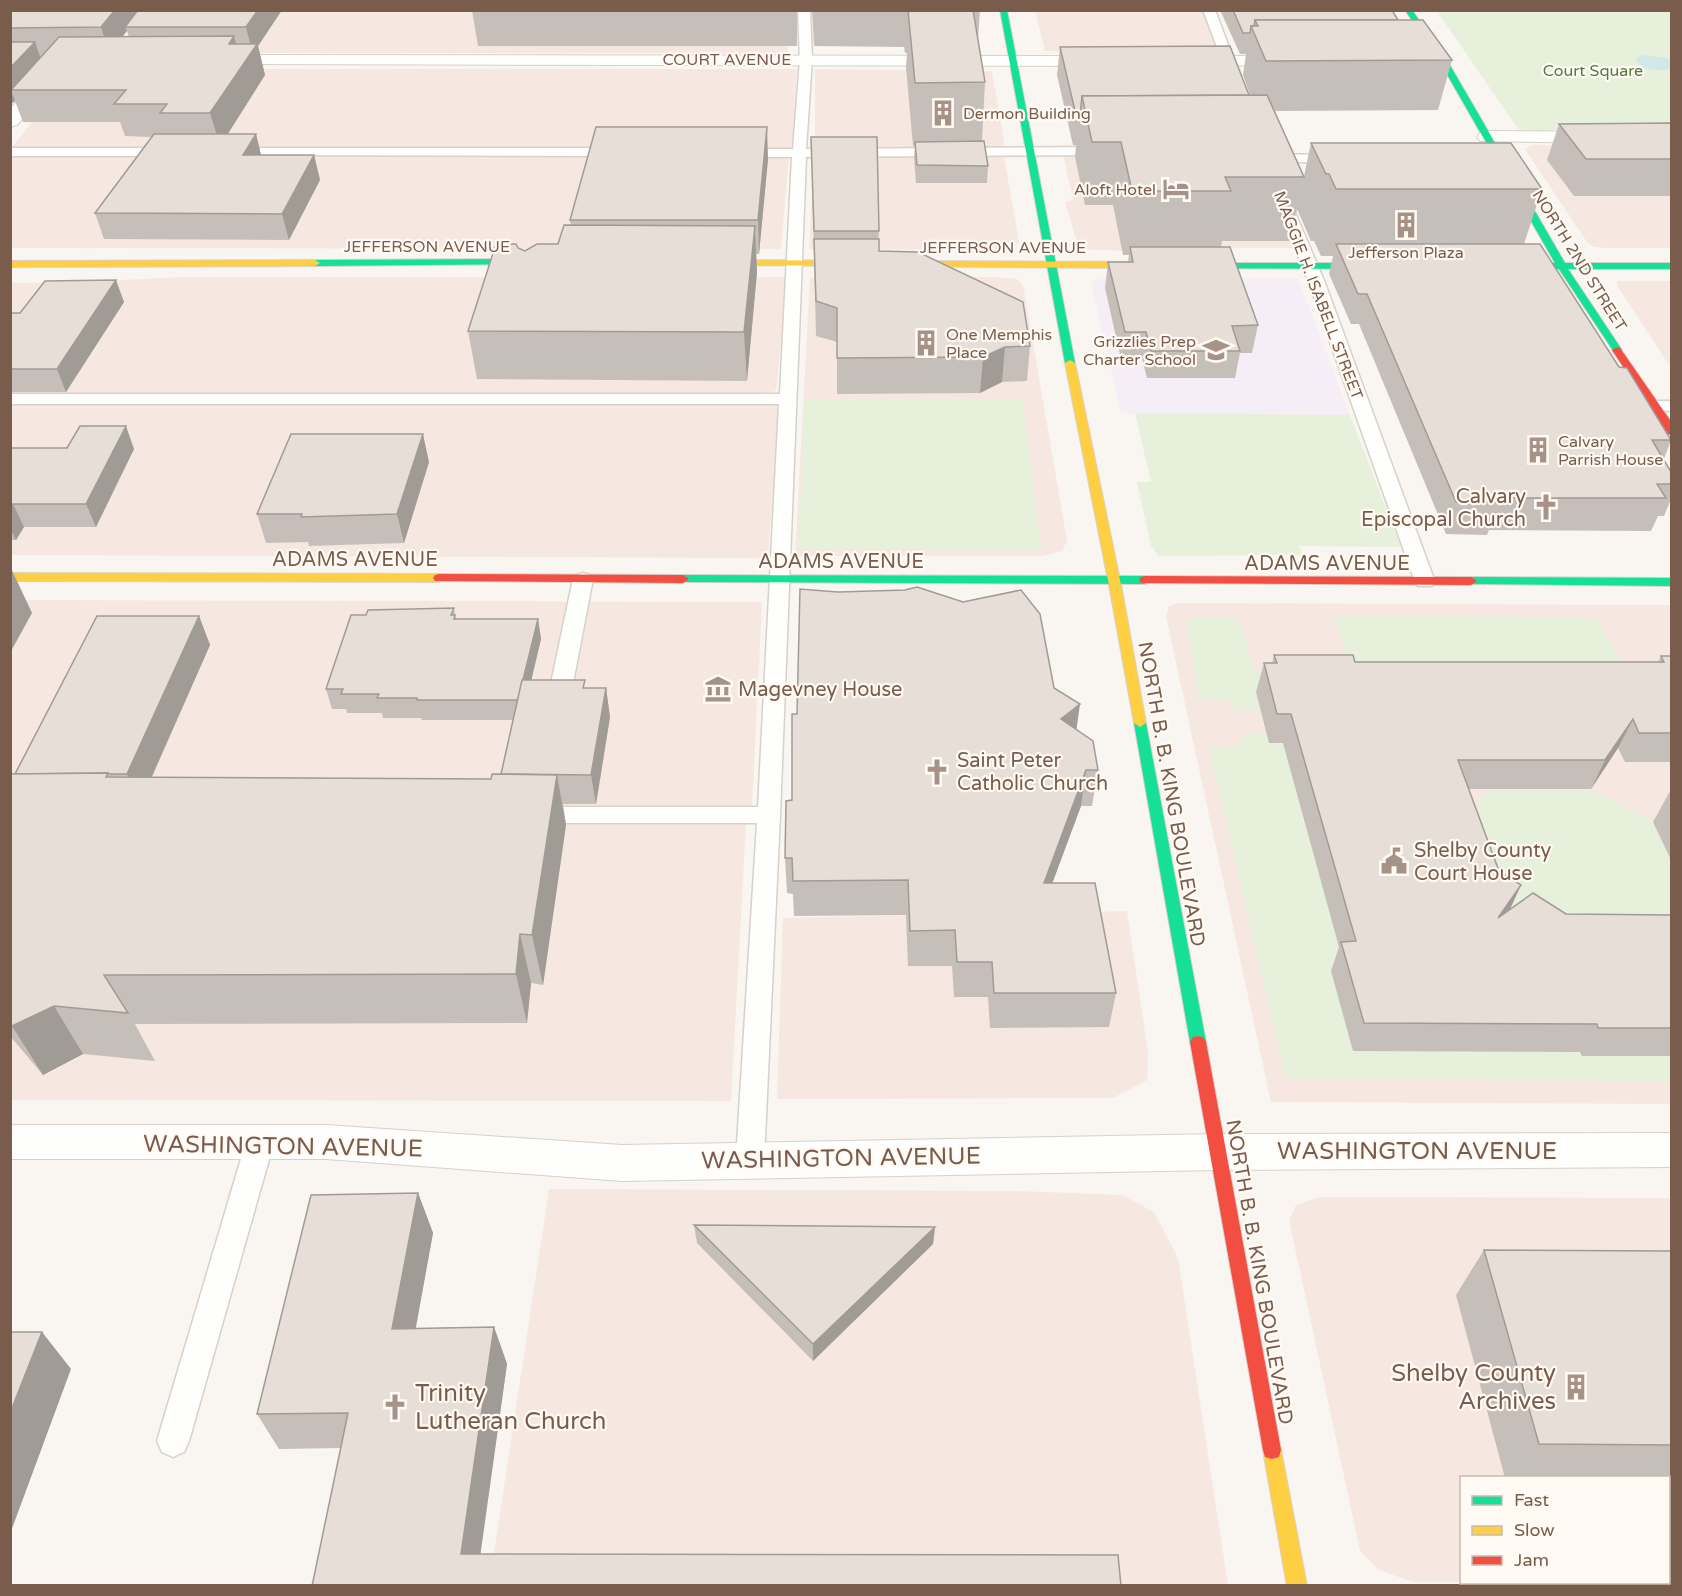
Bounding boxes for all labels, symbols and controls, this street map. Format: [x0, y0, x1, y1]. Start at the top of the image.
street label: COURT AVENUE [663, 50, 791, 70]
park label: Court Square [1543, 61, 1643, 81]
building icon: Dermon Building [928, 98, 958, 128]
place label: Dermon Building [963, 104, 1091, 124]
hotel icon: Aloft Hotel [1161, 174, 1191, 204]
place label: Aloft Hotel [1074, 180, 1156, 200]
street label: NORTH 2ND STREET [1528, 186, 1631, 335]
street label: MAGGIE H. ISABELL STREET [1269, 188, 1367, 403]
building icon: Jefferson Plaza [1391, 210, 1421, 240]
street label: JEFFERSON AVENUE [344, 237, 510, 257]
street label: JEFFERSON AVENUE [920, 238, 1086, 258]
place label: Jefferson Plaza [1348, 243, 1464, 263]
place label: One Memphis Place [946, 325, 1052, 363]
building icon: One Memphis Place [911, 328, 941, 358]
place label: Grizzlies Prep Charter School [1083, 332, 1196, 370]
school or university icon: Grizzlies Prep Charter School [1201, 335, 1231, 365]
place label: Calvary Parrish House [1558, 432, 1663, 470]
building icon: Calvary Parrish House [1523, 435, 1553, 465]
place label: Calvary Episcopal Church [1361, 485, 1526, 532]
church icon: Calvary Episcopal Church [1531, 492, 1561, 522]
street label: ADAMS AVENUE [272, 548, 438, 572]
street label: ADAMS AVENUE [758, 550, 924, 574]
street label: ADAMS AVENUE [1244, 552, 1410, 576]
street label: NORTH B. B. KING BOULEVARD [1132, 640, 1210, 949]
museum icon: Magevney House [703, 674, 733, 704]
place label: Magevney House [738, 678, 902, 702]
place label: Saint Peter Catholic Church [957, 749, 1108, 796]
church icon: Saint Peter Catholic Church [922, 757, 952, 787]
place label: Shelby County Court House [1414, 839, 1551, 886]
public building icon: Shelby County Court House [1379, 846, 1409, 876]
street label: NORTH B. B. KING BOULEVARD [1220, 1118, 1298, 1427]
street label: WASHINGTON AVENUE [143, 1130, 423, 1163]
street label: WASHINGTON AVENUE [1277, 1137, 1557, 1166]
street label: WASHINGTON AVENUE [701, 1142, 981, 1175]
place label: Shelby County Archives [1391, 1359, 1556, 1416]
building icon: Shelby County Archives [1561, 1372, 1591, 1402]
place label: Trinity Lutheran Church [415, 1379, 606, 1436]
church icon: Trinity Lutheran Church [380, 1392, 410, 1422]
legend [1460, 1476, 1670, 1584]
text: Fast [1514, 1489, 1549, 1511]
text: Slow [1514, 1519, 1555, 1541]
text: Jam [1514, 1549, 1549, 1571]

